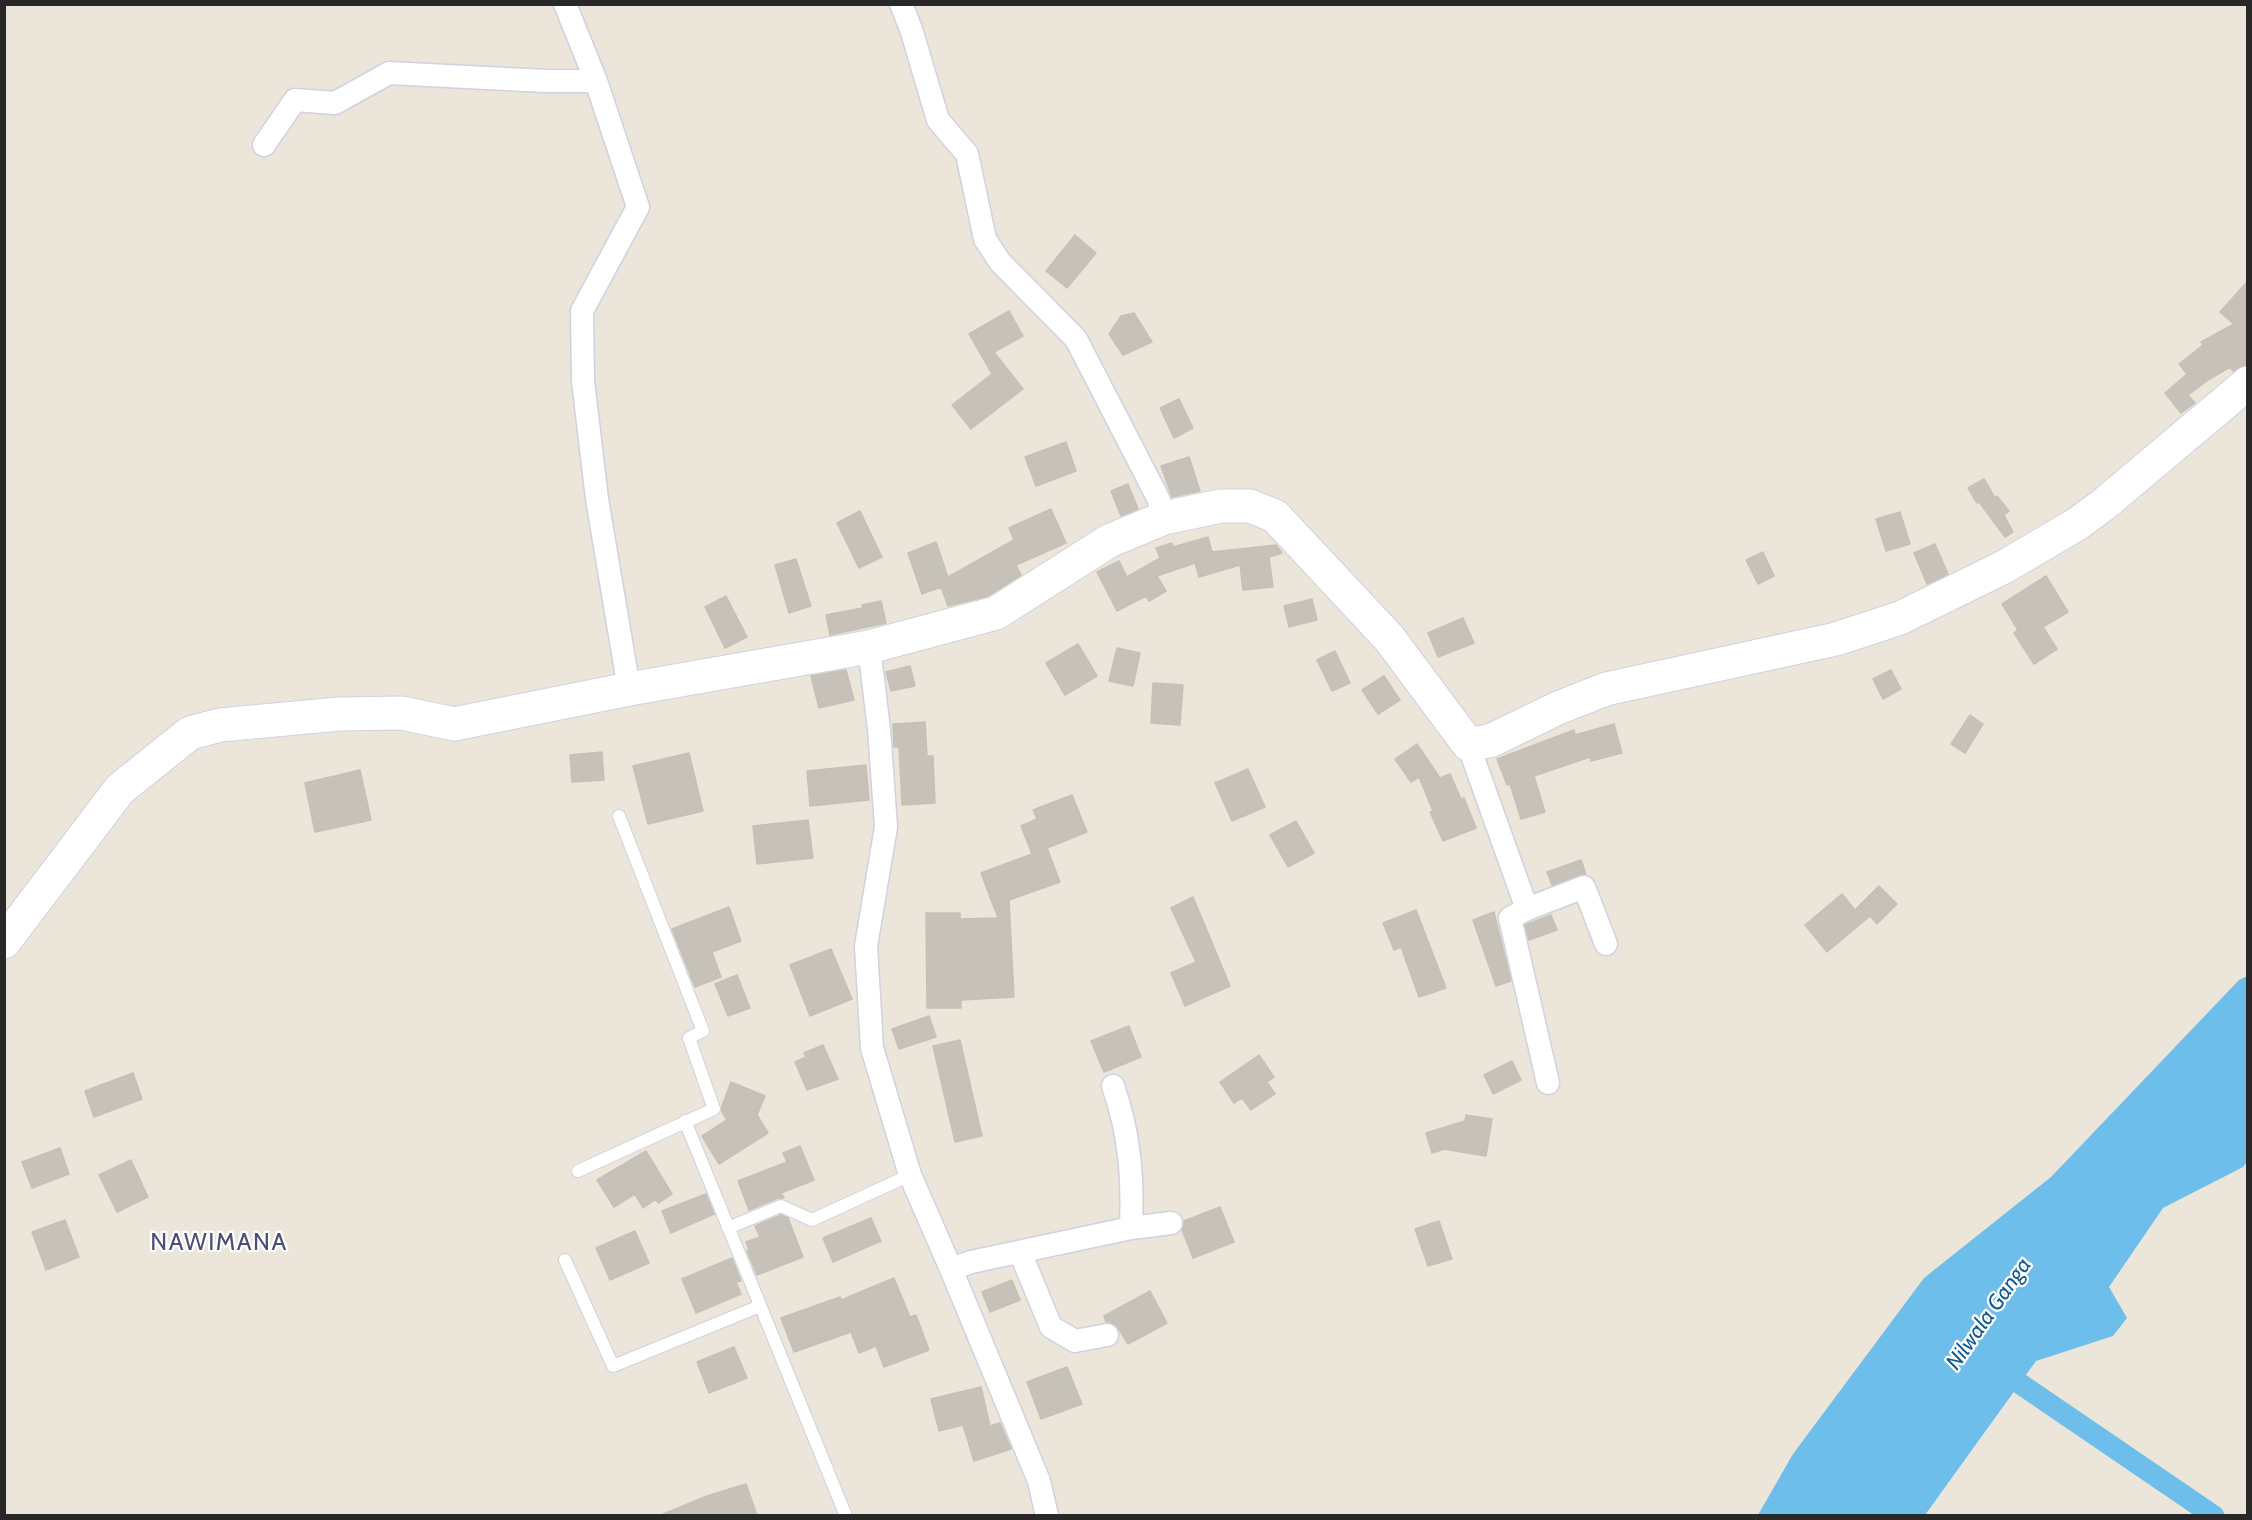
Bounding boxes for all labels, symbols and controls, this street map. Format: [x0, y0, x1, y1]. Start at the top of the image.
district label: NAWIMANA [150, 1229, 288, 1257]
water label: Nilwala Ganga [1941, 1253, 2037, 1375]

